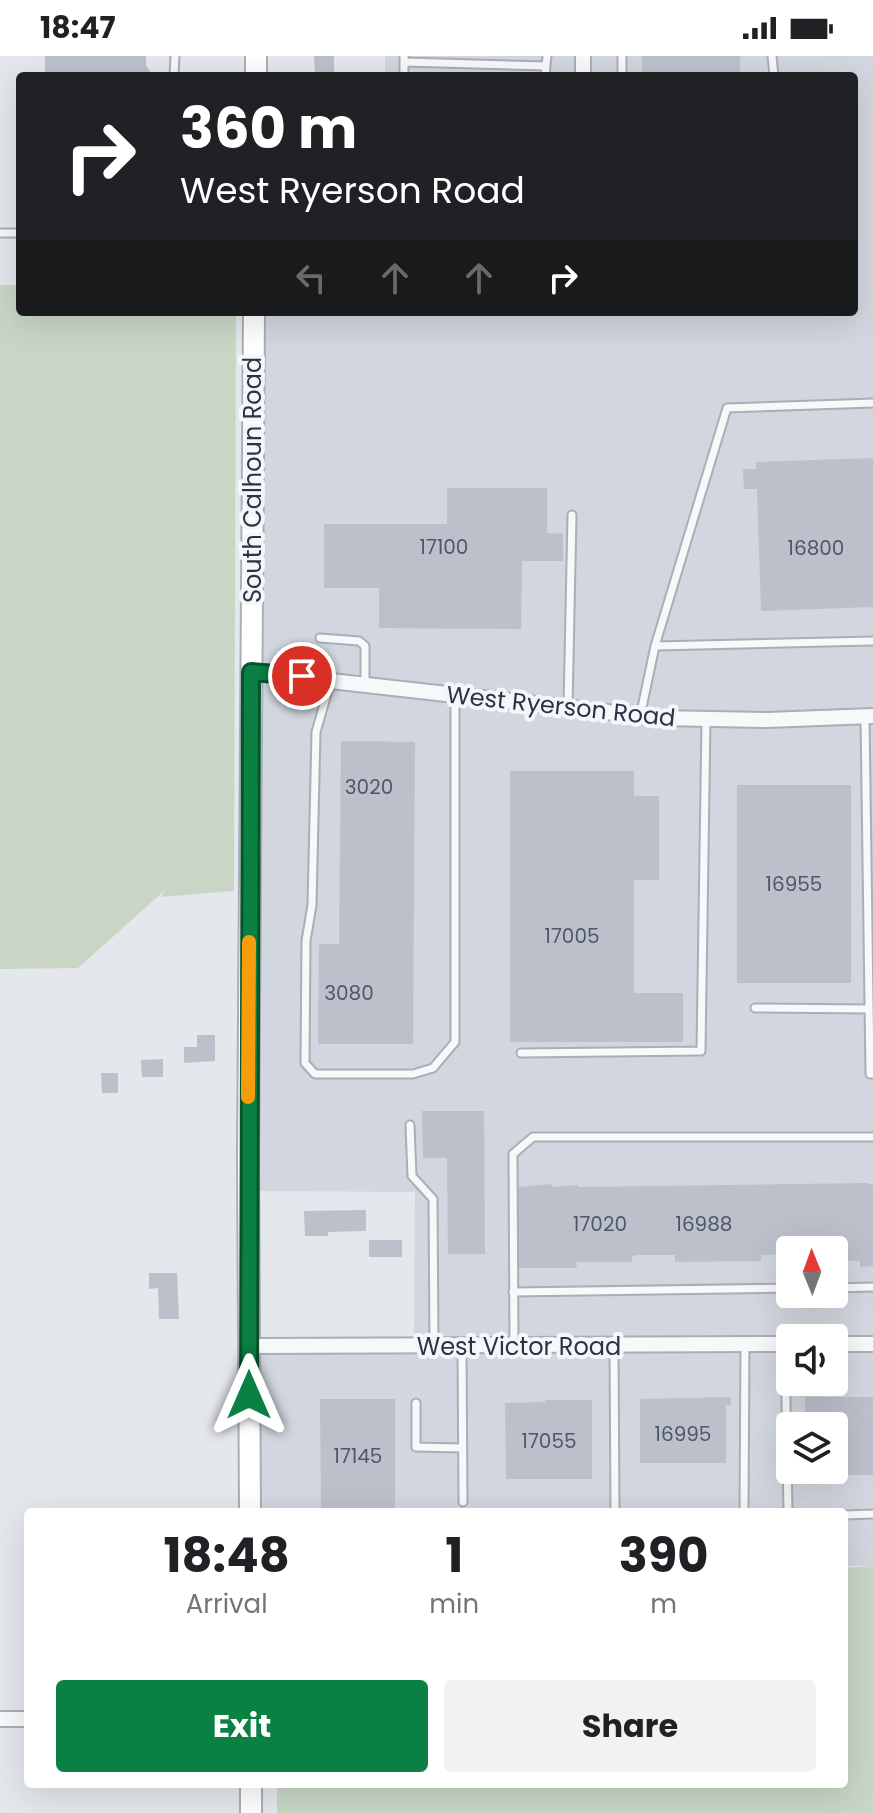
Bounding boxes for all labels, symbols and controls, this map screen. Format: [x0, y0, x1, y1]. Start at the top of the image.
text: 18:47 [40, 6, 116, 49]
text: 360 m [180, 89, 357, 168]
icon: right [48, 104, 152, 208]
text: West Ryerson Road [180, 165, 525, 216]
icon: left [289, 256, 333, 300]
icon: ahead [373, 256, 417, 300]
icon: ahead [457, 256, 501, 300]
icon: right [541, 256, 585, 300]
street label: South Calhoun Road [236, 357, 269, 603]
house number: 17100 [420, 533, 468, 561]
house number: 16800 [788, 534, 844, 562]
pin [268, 642, 336, 710]
icon: arrive [280, 654, 324, 698]
street label: West Ryerson Road [445, 678, 677, 734]
house number: 3020 [345, 773, 393, 801]
house number: 16955 [766, 870, 822, 898]
house number: 17005 [545, 922, 600, 950]
house number: 3080 [324, 979, 374, 1007]
house number: 17020 [573, 1210, 627, 1238]
house number: 16988 [676, 1210, 732, 1238]
north arrow [776, 1236, 848, 1308]
map controls [776, 1236, 848, 1484]
button: sound [776, 1324, 848, 1396]
street label: West Victor Road [417, 1330, 621, 1363]
position arrow [207, 1353, 291, 1437]
button: layers [776, 1412, 848, 1484]
house number: 16995 [655, 1420, 711, 1448]
house number: 17055 [522, 1427, 577, 1455]
house number: 17145 [334, 1442, 382, 1470]
text: 18:48 [163, 1522, 290, 1589]
text: 1 [445, 1522, 463, 1589]
text: 390 [619, 1522, 708, 1589]
text: Arrival [186, 1586, 268, 1622]
text: min [429, 1586, 479, 1622]
text: m [650, 1586, 677, 1622]
button: Exit [56, 1680, 428, 1772]
button: Share [444, 1680, 816, 1772]

